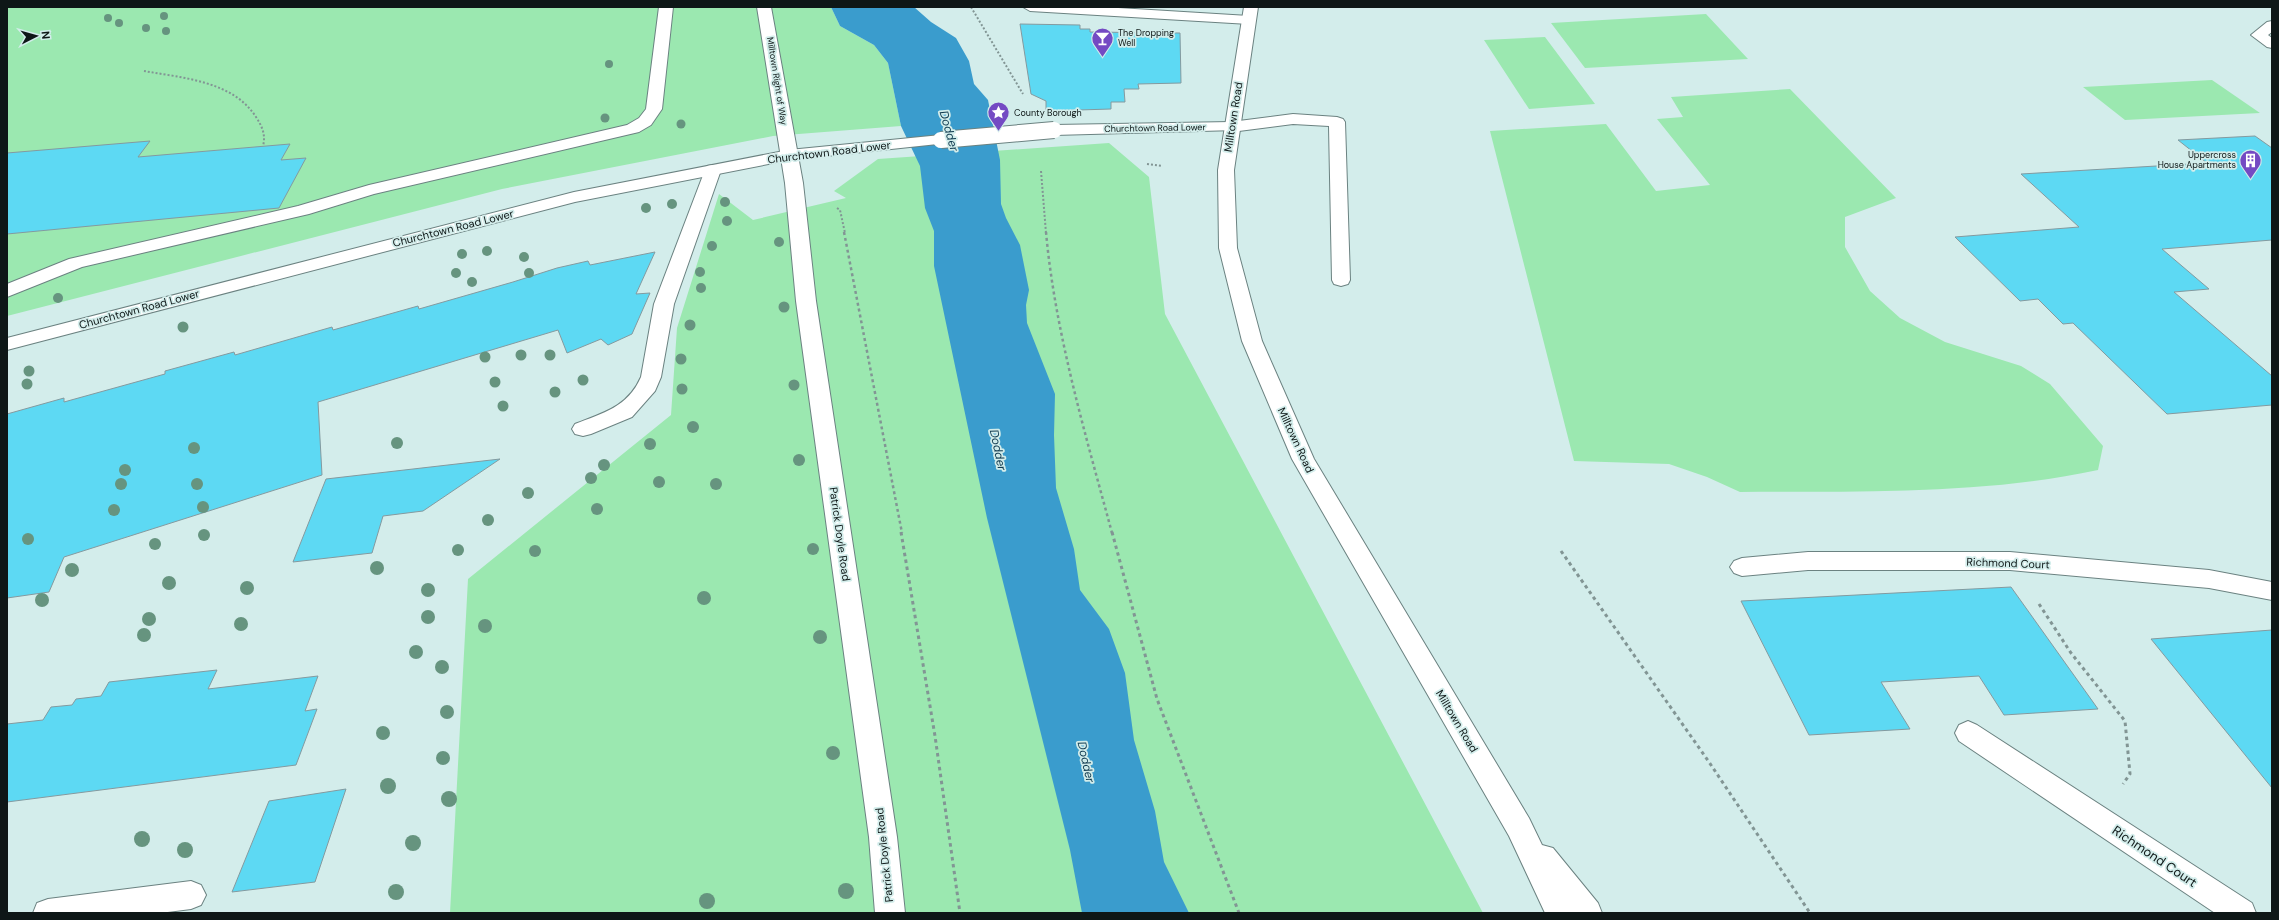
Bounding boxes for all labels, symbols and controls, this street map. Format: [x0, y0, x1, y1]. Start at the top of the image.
north arrow [16, 16, 56, 56]
bar icon: The Dropping Well [1090, 25, 1116, 58]
place label: The Dropping Well [1118, 27, 1174, 49]
text: N [39, 30, 53, 40]
street label: Milltown Right of Way [764, 36, 790, 126]
street label: Milltown Road [1221, 81, 1245, 153]
place icon: County Borough [985, 100, 1011, 133]
place label: County Borough [1014, 107, 1082, 119]
water label: Dodder [936, 109, 963, 154]
street label: Churchtown Road Lower [1104, 121, 1206, 135]
street label: Churchtown Road Lower [767, 137, 891, 167]
building icon: Uppercross House Apartments [2238, 147, 2264, 180]
place label: Uppercross House Apartments [2158, 149, 2236, 171]
street label: Churchtown Road Lower [391, 206, 515, 250]
street label: Churchtown Road Lower [77, 286, 201, 332]
street label: Milltown Road [1275, 405, 1317, 475]
water label: Dodder [986, 428, 1010, 473]
street label: Patrick Doyle Road [826, 486, 854, 582]
street label: Richmond Court [1966, 555, 2050, 571]
street label: Milltown Road [1433, 687, 1481, 755]
water label: Dodder [1074, 740, 1099, 785]
street label: Patrick Doyle Road [872, 807, 896, 903]
street label: Richmond Court [2109, 822, 2200, 891]

